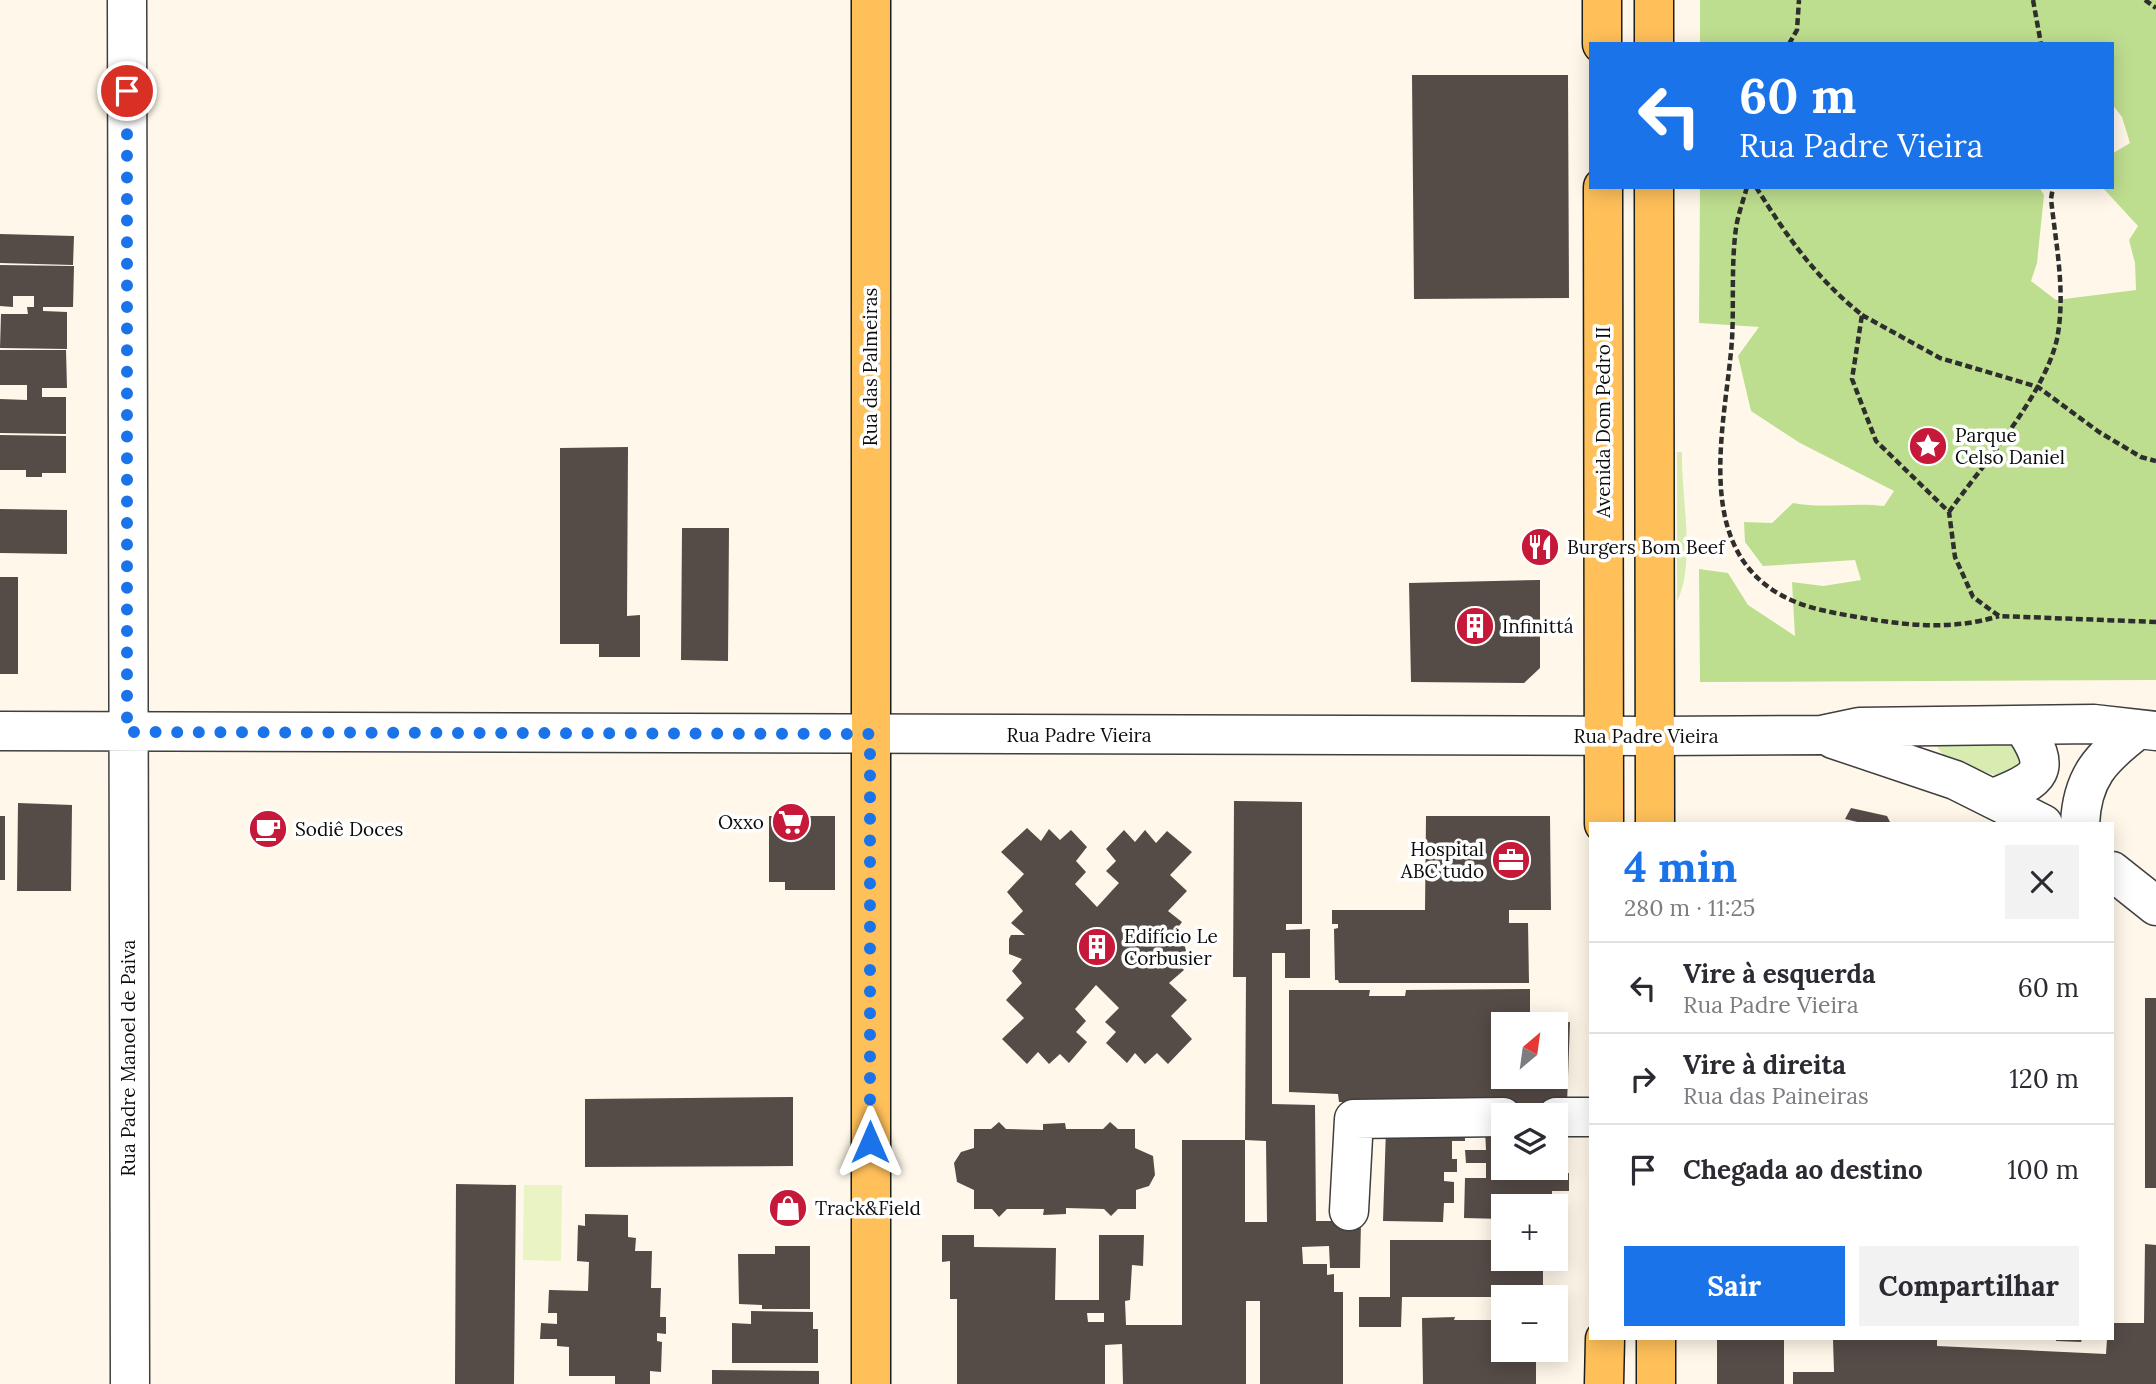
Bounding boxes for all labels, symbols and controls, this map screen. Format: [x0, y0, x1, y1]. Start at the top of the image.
pin [97, 61, 157, 121]
text: 60 m [1739, 64, 1856, 126]
icon: left [1624, 70, 1715, 161]
icon: arrive [108, 72, 146, 110]
text: Rua Padre Vieira [1739, 125, 1983, 166]
street label: Rua das Palmeiras [858, 287, 882, 446]
street label: Avenida Dom Pedro II [1591, 326, 1615, 519]
place label: Parque Celso Daniel [1955, 423, 2065, 469]
place icon: Parque Celso Daniel [1907, 425, 1949, 467]
restaurant icon: Burgers Bom Beef [1519, 526, 1561, 568]
place label: Burgers Bom Beef [1567, 535, 1726, 559]
building icon: Infinittá [1454, 605, 1496, 647]
place label: Infinittá [1502, 614, 1574, 638]
street label: Rua Padre Vieira [1006, 723, 1152, 747]
street label: Rua Padre Vieira [1573, 724, 1719, 748]
supermarket icon: Oxxo [770, 801, 812, 843]
cafe icon: Sodiê Doces [247, 808, 289, 850]
place label: Oxxo [718, 810, 764, 834]
place label: Sodiê Doces [295, 817, 403, 841]
place label: Hospital ABC tudo [1400, 837, 1484, 883]
office icon: Hospital ABC tudo [1490, 839, 1532, 881]
text: 4 min [1624, 840, 1737, 894]
button: close [2005, 845, 2079, 919]
text: 280 m · 11:25 [1624, 893, 1755, 922]
place label: Edifício Le Corbusier [1124, 924, 1218, 970]
building icon: Edifício Le Corbusier [1076, 926, 1118, 968]
street label: Rua Padre Manoel de Paiva [116, 939, 140, 1176]
text: Vire à esquerda [1683, 957, 1876, 990]
icon: left [1624, 969, 1662, 1007]
text: 60 m [2018, 971, 2079, 1004]
text: Rua Padre Vieira [1683, 990, 1859, 1019]
north arrow [1491, 1012, 1568, 1088]
map controls [1491, 1012, 1568, 1362]
text: Vire à direita [1683, 1048, 1846, 1081]
icon: right [1624, 1060, 1662, 1098]
text: 120 m [2009, 1062, 2079, 1095]
text: Rua das Paineiras [1683, 1081, 1869, 1110]
button: layers [1491, 1103, 1568, 1180]
position arrow [833, 1105, 907, 1179]
icon: arrive [1624, 1151, 1662, 1189]
text: Chegada ao destino [1683, 1153, 1923, 1186]
text: 100 m [2007, 1153, 2079, 1186]
shop icon: Track&Field [767, 1187, 809, 1229]
button: + [1491, 1194, 1568, 1271]
place label: Track&Field [815, 1196, 921, 1220]
button: Sair [1624, 1246, 1845, 1326]
button: Compartilhar [1859, 1246, 2079, 1326]
button: − [1491, 1285, 1568, 1362]

